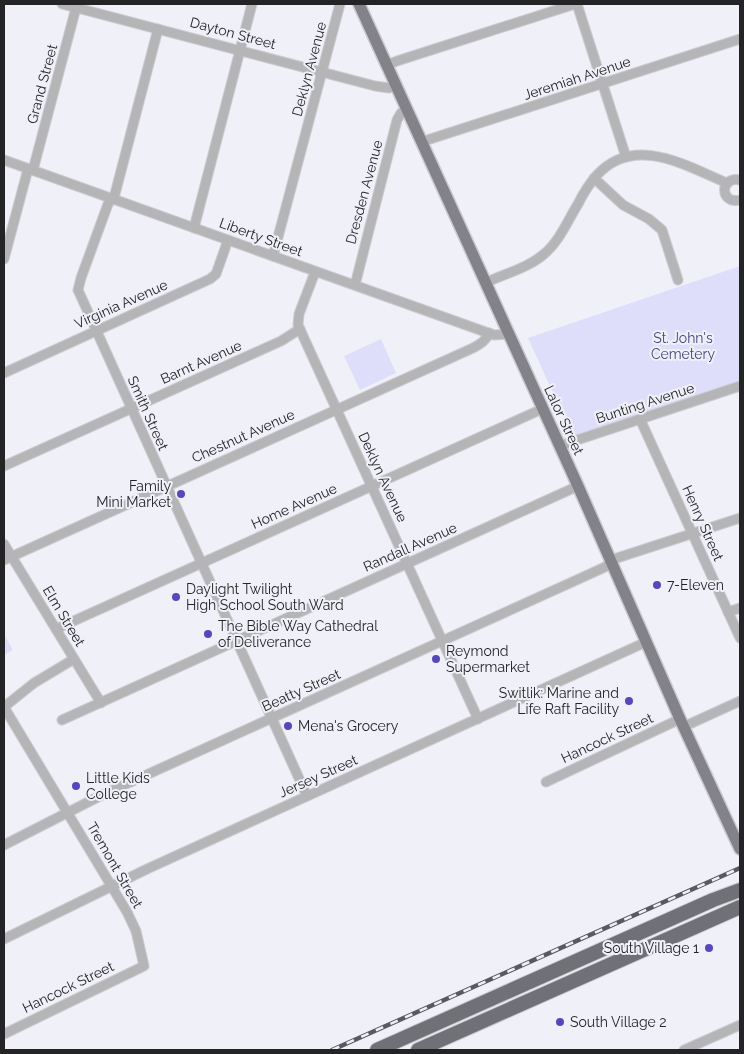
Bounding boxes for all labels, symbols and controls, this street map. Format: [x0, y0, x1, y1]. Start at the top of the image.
street label: Dayton Street [188, 14, 278, 52]
street label: Deklyn Avenue [289, 20, 329, 118]
street label: Grand Street [24, 42, 60, 126]
street label: Jeremiah Avenue [521, 53, 633, 103]
street label: Dresden Avenue [342, 138, 386, 246]
street label: Liberty Street [217, 215, 305, 260]
street label: Virginia Avenue [72, 276, 170, 332]
park label: St. John's Cemetery [651, 330, 715, 362]
street label: Barnt Avenue [158, 337, 244, 387]
street label: Smith Street [124, 373, 172, 453]
street label: Bunting Avenue [594, 380, 696, 426]
street label: Lalor Street [541, 383, 587, 458]
street label: Chestnut Avenue [189, 406, 297, 466]
street label: Deklyn Avenue [355, 430, 411, 524]
place label: Family Mini Market [96, 478, 171, 510]
street label: Home Avenue [249, 480, 339, 532]
street label: Henry Street [679, 483, 727, 564]
marker: Family Mini Market [175, 488, 187, 500]
street label: Randall Avenue [361, 519, 459, 575]
place label: 7-Eleven [667, 577, 724, 593]
marker: 7-Eleven [651, 579, 663, 591]
place label: Daylight Twilight High School South Ward [186, 581, 344, 613]
street label: Elm Street [40, 583, 88, 649]
marker: Daylight Twilight High School South Ward [170, 591, 182, 603]
place label: The Bible Way Cathedral of Deliverance [218, 618, 378, 650]
marker: The Bible Way Cathedral of Deliverance [202, 628, 214, 640]
place label: Reymond Supermarket [446, 643, 530, 675]
marker: Reymond Supermarket [430, 653, 442, 665]
street label: Beatty Street [259, 665, 343, 714]
place label: Switlik: Marine and Life Raft Facility [499, 685, 619, 717]
marker: Switlik: Marine and Life Raft Facility [623, 695, 635, 707]
street label: Hancock Street [559, 710, 656, 766]
place label: Mena's Grocery [298, 718, 399, 734]
marker: Mena's Grocery [282, 720, 294, 732]
street label: Jersey Street [276, 751, 360, 800]
place label: Little Kids College [86, 770, 150, 802]
marker: Little Kids College [70, 780, 82, 792]
street label: Tremont Street [84, 819, 146, 911]
place label: South Village 1 [604, 940, 699, 956]
marker: South Village 1 [703, 942, 715, 954]
street label: Hancock Street [20, 958, 116, 1016]
place label: South Village 2 [570, 1014, 667, 1030]
marker: South Village 2 [554, 1016, 566, 1028]

